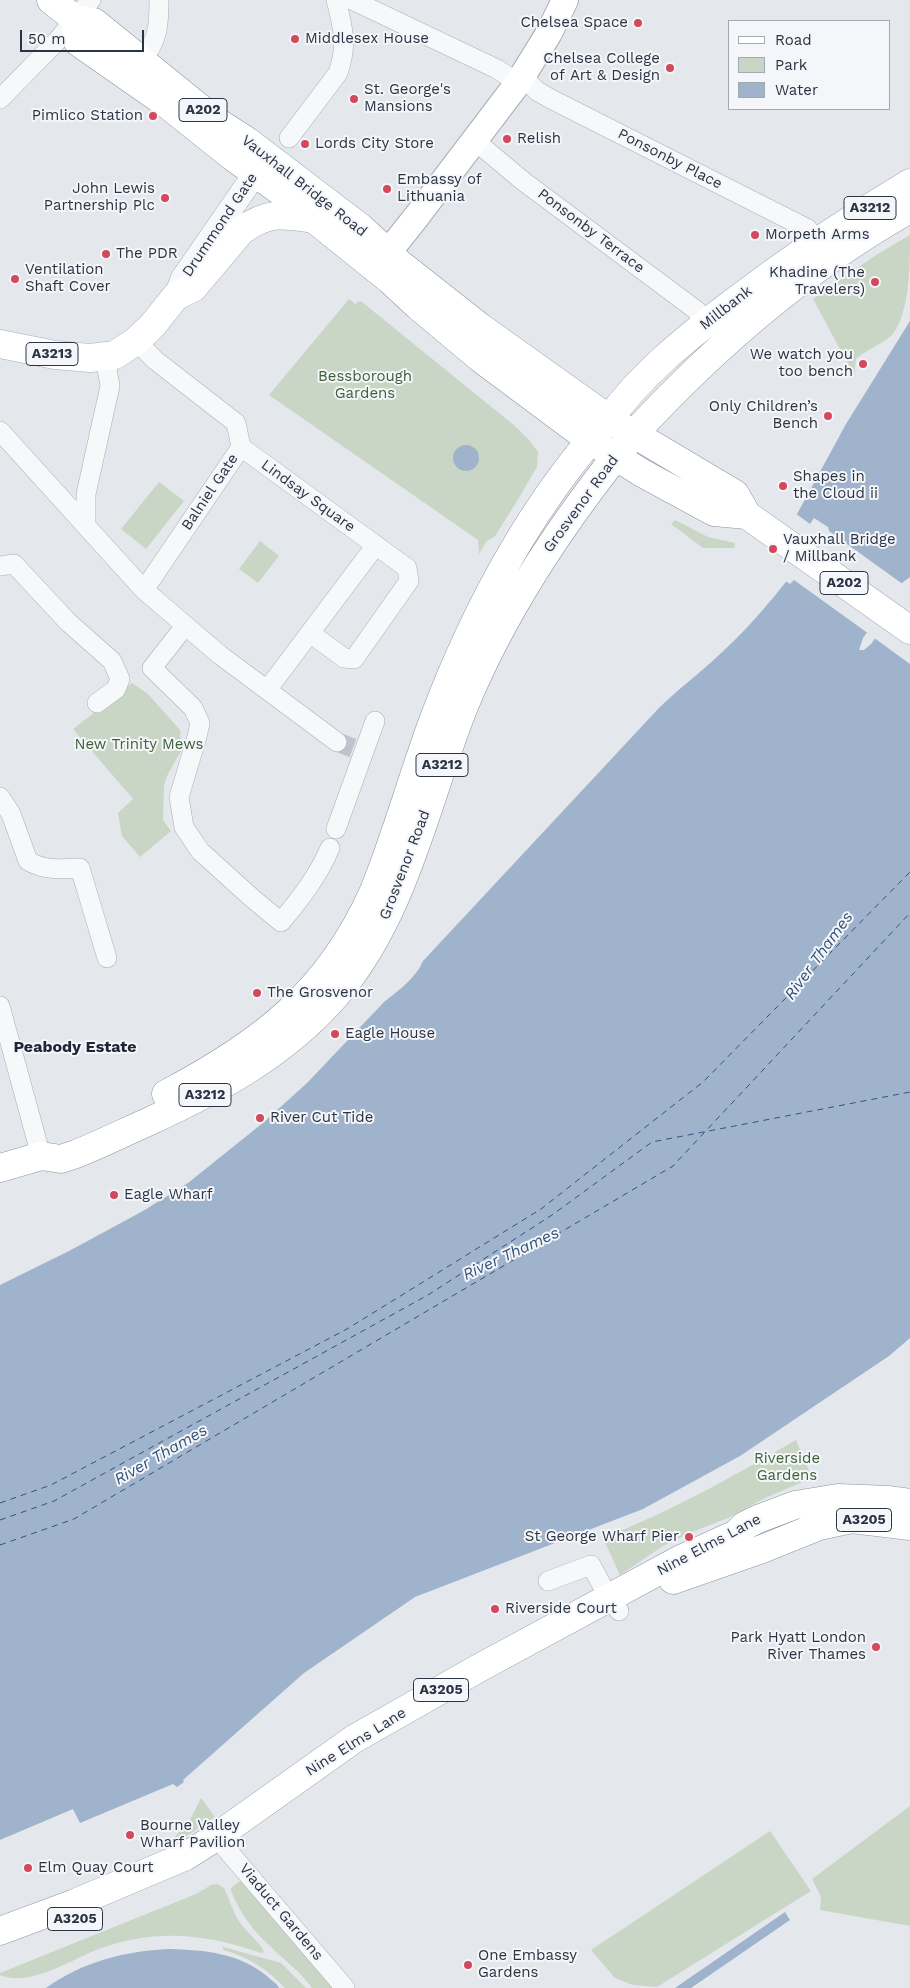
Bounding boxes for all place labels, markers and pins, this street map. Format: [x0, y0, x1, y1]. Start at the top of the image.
place label: Chelsea Space [521, 14, 628, 32]
marker: Chelsea Space [632, 17, 644, 29]
place label: Middlesex House [305, 30, 429, 48]
marker: Middlesex House [289, 33, 301, 45]
place label: Chelsea College of Art & Design [543, 50, 660, 85]
marker: Chelsea College of Art & Design [664, 62, 676, 74]
place label: St. George's Mansions [364, 81, 451, 116]
marker: St. George's Mansions [348, 93, 360, 105]
place label: Pimlico Station [32, 107, 143, 125]
marker: Pimlico Station [147, 110, 159, 122]
place label: Relish [517, 130, 561, 148]
marker: Relish [501, 133, 513, 145]
place label: Lords City Store [315, 135, 434, 153]
marker: Lords City Store [299, 138, 311, 150]
place label: Embassy of Lithuania [397, 171, 482, 206]
place label: John Lewis Partnership Plc [44, 180, 155, 215]
marker: Embassy of Lithuania [381, 183, 393, 195]
marker: John Lewis Partnership Plc [159, 192, 171, 204]
place label: Morpeth Arms [765, 226, 870, 244]
marker: Morpeth Arms [749, 229, 761, 241]
place label: The PDR [116, 245, 178, 263]
marker: The PDR [100, 248, 112, 260]
place label: Ventilation Shaft Cover [25, 261, 111, 296]
place label: Khadine (The Travelers) [769, 264, 865, 299]
marker: Ventilation Shaft Cover [9, 273, 21, 285]
marker: Khadine (The Travelers) [869, 276, 881, 288]
place label: We watch you too bench [750, 346, 853, 381]
marker: We watch you too bench [857, 358, 869, 370]
place label: Only Children’s Bench [709, 398, 818, 433]
marker: Only Children’s Bench [822, 410, 834, 422]
place label: Shapes in the Cloud ii [793, 468, 878, 503]
marker: Shapes in the Cloud ii [777, 480, 789, 492]
place label: Vauxhall Bridge / Millbank [783, 531, 896, 566]
marker: Vauxhall Bridge / Millbank [767, 543, 779, 555]
place label: The Grosvenor [267, 984, 373, 1002]
marker: The Grosvenor [251, 987, 263, 999]
place label: Eagle House [345, 1025, 435, 1043]
marker: Eagle House [329, 1028, 341, 1040]
place label: River Cut Tide [270, 1109, 373, 1127]
marker: River Cut Tide [254, 1112, 266, 1124]
place label: Eagle Wharf [124, 1186, 213, 1204]
marker: Eagle Wharf [108, 1189, 120, 1201]
place label: St George Wharf Pier [525, 1528, 679, 1546]
marker: St George Wharf Pier [683, 1531, 695, 1543]
place label: Riverside Court [505, 1600, 617, 1618]
marker: Riverside Court [489, 1603, 501, 1615]
place label: Park Hyatt London River Thames [730, 1629, 866, 1664]
marker: Park Hyatt London River Thames [870, 1641, 882, 1653]
place label: Bourne Valley Wharf Pavilion [140, 1817, 245, 1852]
marker: Bourne Valley Wharf Pavilion [124, 1829, 136, 1841]
place label: Elm Quay Court [38, 1859, 153, 1877]
marker: Elm Quay Court [22, 1862, 34, 1874]
place label: One Embassy Gardens [478, 1947, 577, 1982]
marker: One Embassy Gardens [462, 1959, 474, 1971]

